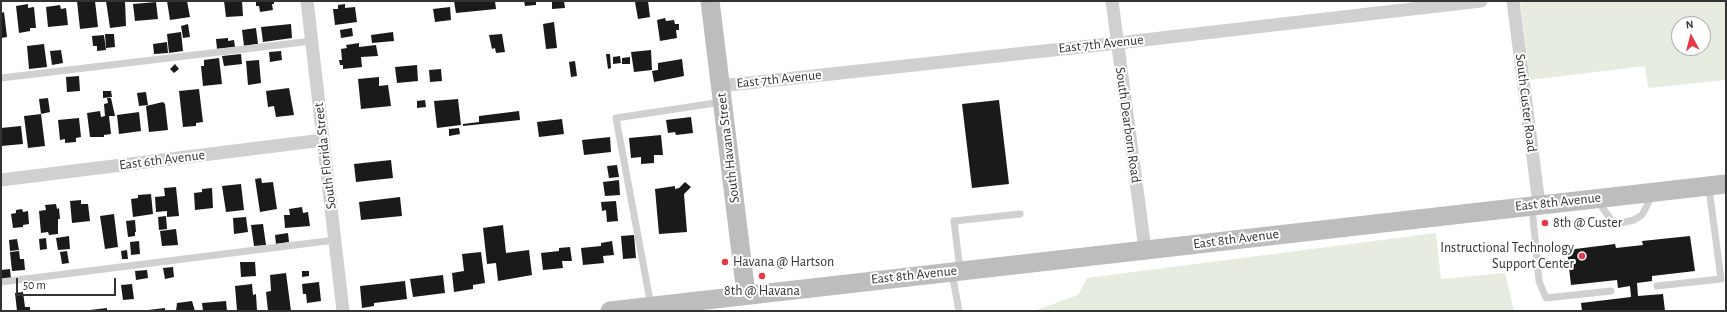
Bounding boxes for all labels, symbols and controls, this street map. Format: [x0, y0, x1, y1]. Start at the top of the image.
north arrow [1671, 16, 1711, 56]
text: N [1685, 19, 1694, 31]
street label: East 7th Avenue [1058, 31, 1144, 57]
street label: South Custer Road [1512, 53, 1540, 153]
street label: East 7th Avenue [736, 66, 822, 92]
street label: South Dearborn Road [1112, 66, 1144, 184]
street label: South Havana Street [713, 92, 743, 204]
street label: South Florida Street [310, 102, 340, 210]
street label: East 6th Avenue [118, 146, 206, 174]
street label: East 8th Avenue [1514, 189, 1602, 215]
place label: 8th @ Custer [1553, 215, 1622, 231]
marker: 8th @ Custer [1540, 218, 1550, 228]
street label: East 8th Avenue [1192, 225, 1280, 253]
place label: Instructional Technology Support Center [1440, 240, 1574, 272]
marker: Instructional Technology Support Center [1577, 251, 1587, 261]
place label: Havana @ Hartson [733, 254, 834, 270]
marker: Havana @ Hartson [720, 257, 730, 267]
street label: East 8th Avenue [870, 262, 958, 288]
scale bar [18, 270, 118, 296]
marker: 8th @ Havana [757, 271, 767, 281]
text: 50 m [23, 279, 46, 291]
place label: 8th @ Havana [724, 283, 800, 299]

